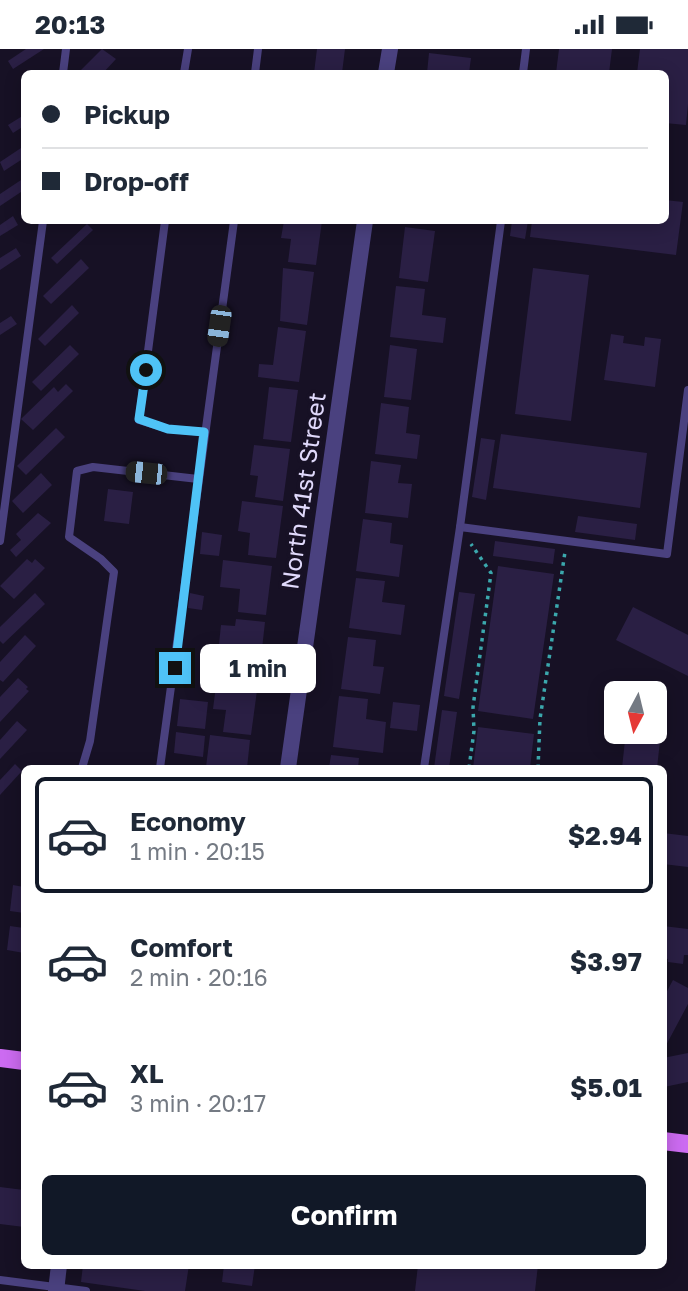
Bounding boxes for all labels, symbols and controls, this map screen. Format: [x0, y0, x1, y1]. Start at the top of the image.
text: 20:13 [35, 9, 105, 40]
text: Pickup [84, 99, 170, 130]
text: Drop-off [84, 166, 189, 197]
car [206, 304, 233, 348]
route start [130, 354, 162, 386]
street label: North 41st Street [274, 390, 331, 591]
car [125, 460, 168, 486]
callout: 1 min [200, 643, 315, 693]
route end [159, 652, 191, 684]
text: 1 min [229, 654, 287, 682]
north arrow [604, 681, 667, 744]
map controls [604, 681, 667, 744]
icon: car [46, 804, 109, 867]
text: Economy [130, 806, 246, 837]
text: $2.94 [568, 820, 642, 851]
text: 1 min · 20:15 [130, 837, 265, 865]
icon: car [46, 930, 109, 993]
text: Comfort [130, 932, 233, 963]
text: $3.97 [570, 946, 642, 977]
text: 2 min · 20:16 [130, 963, 268, 991]
icon: car [46, 1056, 109, 1119]
text: XL [130, 1058, 164, 1089]
text: $5.01 [570, 1072, 642, 1103]
text: 3 min · 20:17 [130, 1089, 266, 1117]
button: Confirm [42, 1175, 646, 1255]

